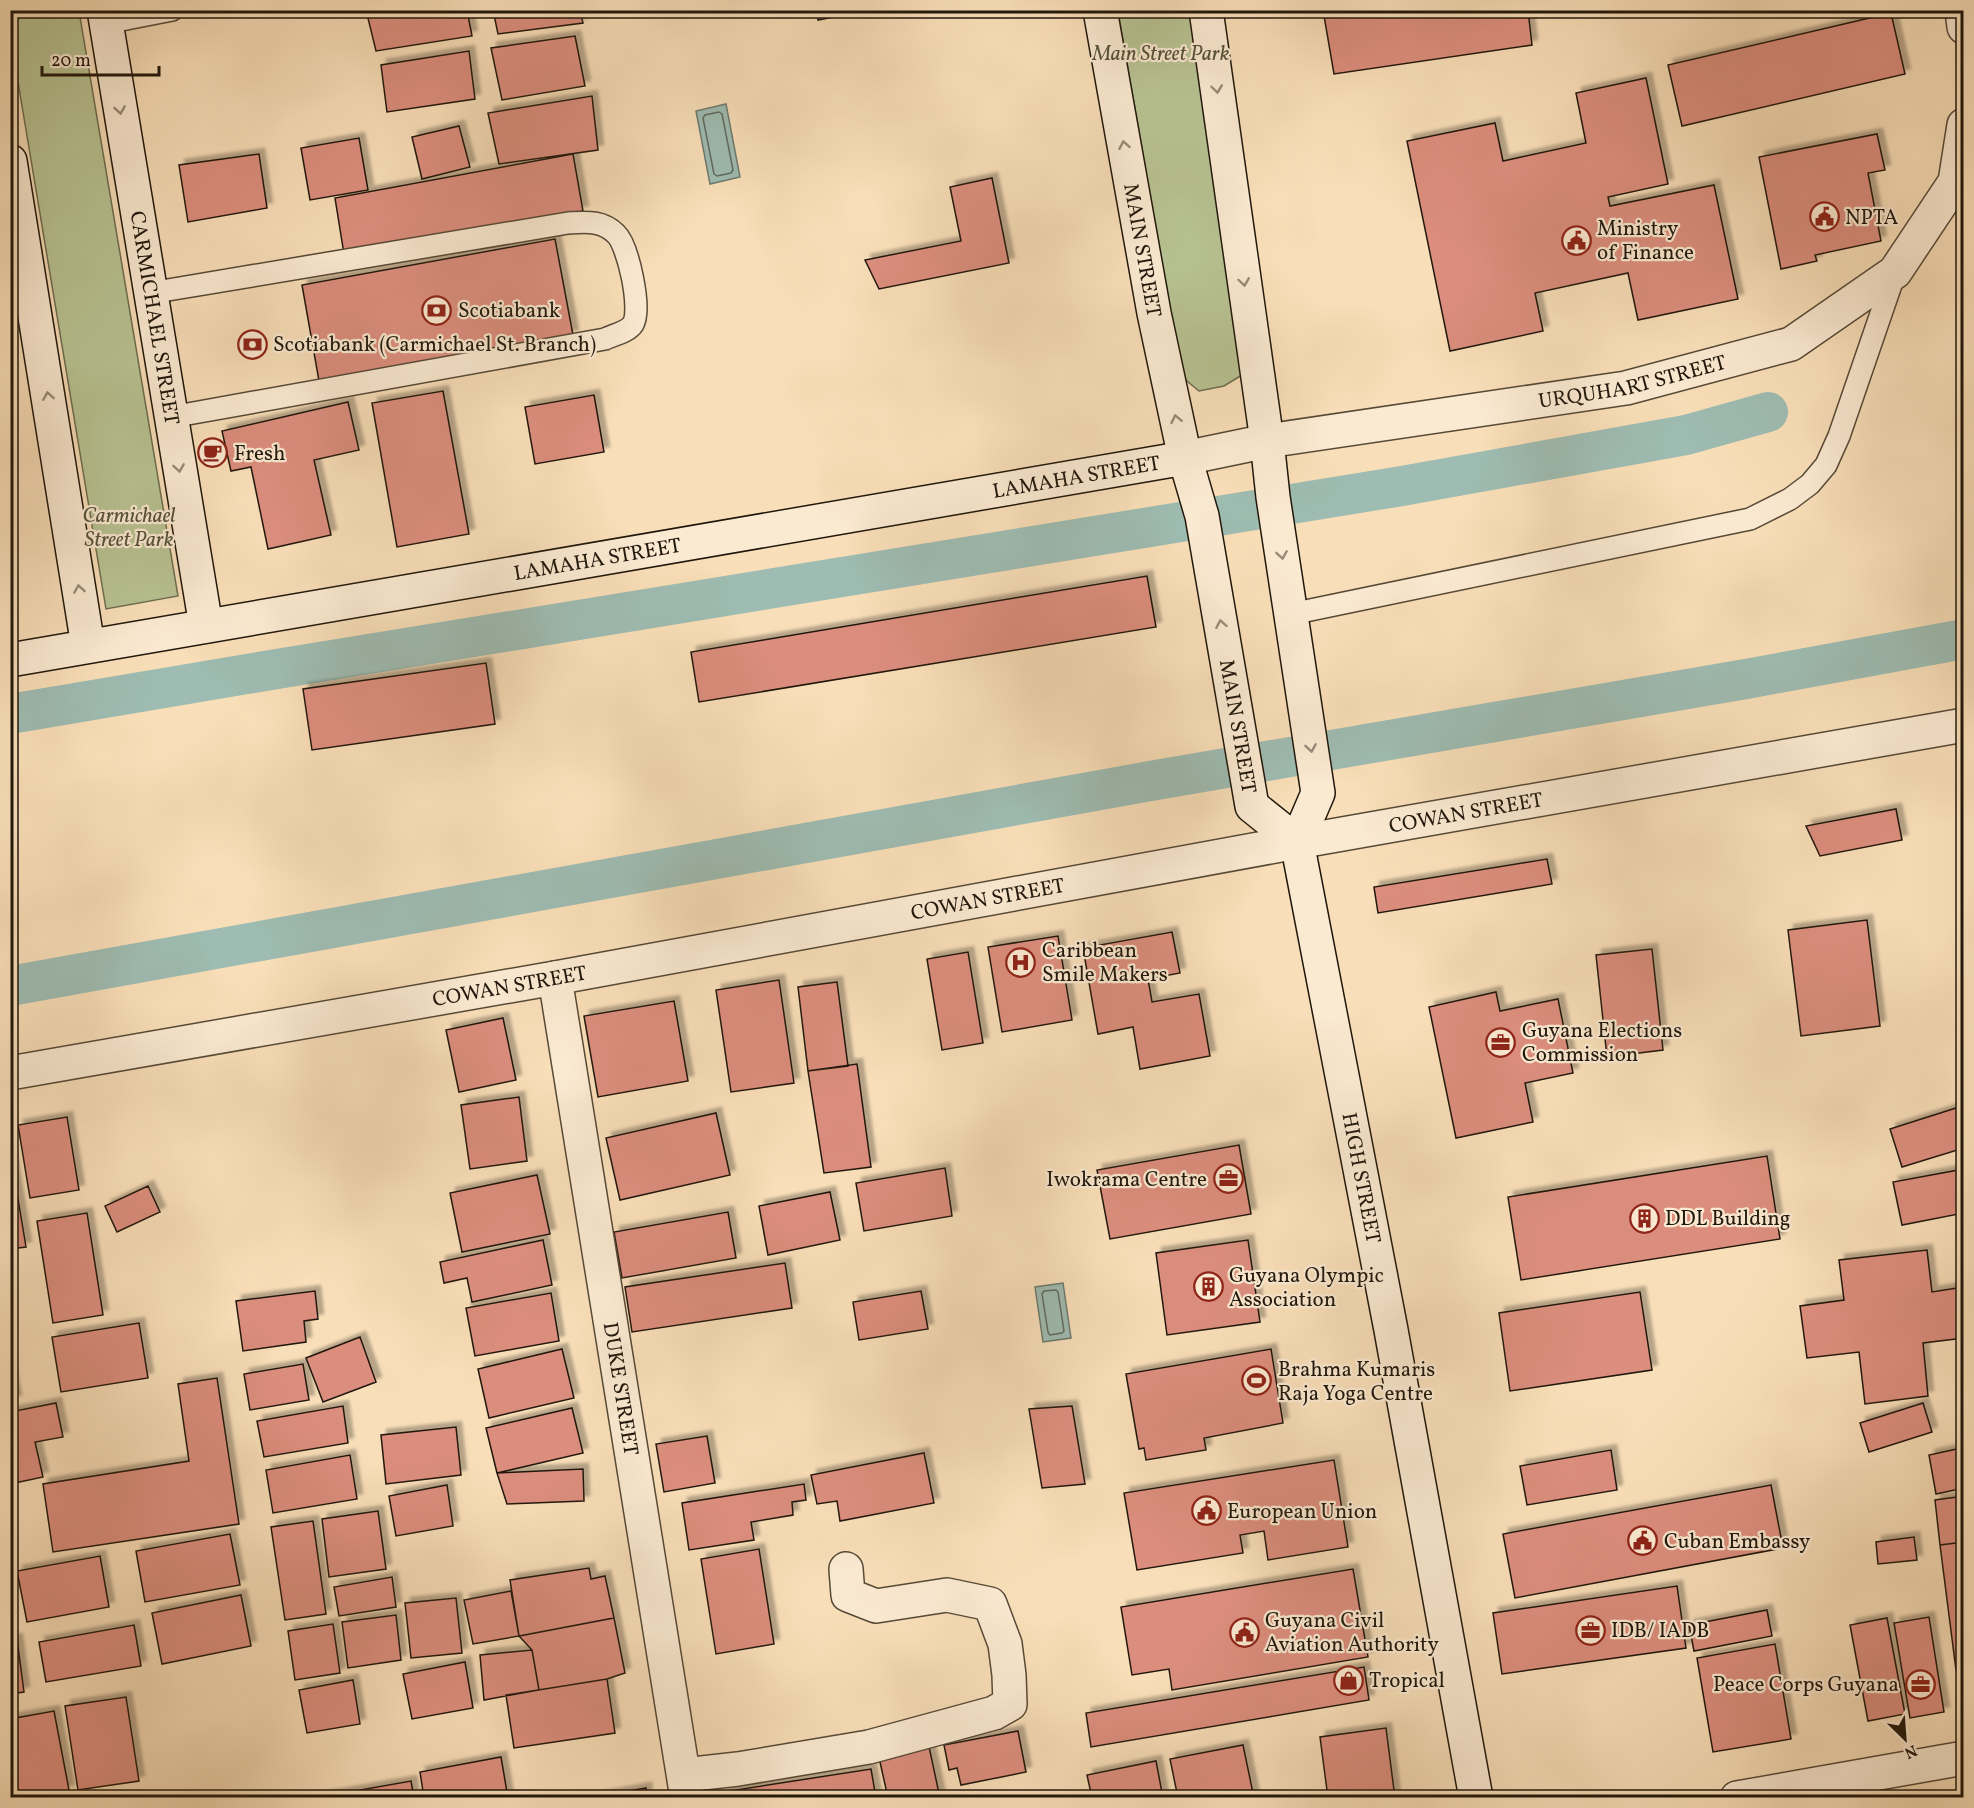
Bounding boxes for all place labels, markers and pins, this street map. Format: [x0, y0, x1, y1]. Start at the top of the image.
public building icon: NPTA [1808, 201, 1840, 233]
place label: NPTA [1845, 204, 1899, 233]
place label: Ministry of Finance [1597, 215, 1694, 268]
public building icon: Ministry of Finance [1560, 224, 1592, 256]
bank icon: Scotiabank [421, 294, 453, 326]
place label: Scotiabank [458, 297, 561, 326]
bank icon: Scotiabank (Carmichael St. Branch) [236, 328, 268, 360]
place label: Scotiabank (Carmichael St. Branch) [273, 331, 596, 360]
cafe icon: Fresh [197, 437, 229, 469]
place label: Fresh [234, 440, 285, 469]
place label: Caribbean Smile Makers [1042, 937, 1168, 990]
hospital icon: Caribbean Smile Makers [1005, 946, 1037, 978]
place label: Guyana Elections Commission [1522, 1017, 1682, 1070]
office icon: Guyana Elections Commission [1485, 1026, 1517, 1058]
office icon: Iwokrama Centre [1212, 1163, 1244, 1195]
place label: Iwokrama Centre [1046, 1166, 1207, 1195]
building icon: DDL Building [1628, 1202, 1660, 1234]
place label: DDL Building [1665, 1205, 1791, 1234]
place label: Guyana Olympic Association [1229, 1262, 1384, 1315]
building icon: Guyana Olympic Association [1192, 1271, 1224, 1303]
place label: Brahma Kumaris Raja Yoga Centre [1278, 1356, 1435, 1409]
sports icon: Brahma Kumaris Raja Yoga Centre [1241, 1365, 1273, 1397]
public building icon: European Union [1190, 1495, 1222, 1527]
place label: European Union [1227, 1498, 1377, 1527]
public building icon: Cuban Embassy [1627, 1525, 1659, 1557]
place label: Cuban Embassy [1664, 1528, 1811, 1557]
place label: Guyana Civil Aviation Authority [1265, 1607, 1439, 1660]
office icon: IDB/ IADB [1574, 1614, 1606, 1646]
public building icon: Guyana Civil Aviation Authority [1228, 1616, 1260, 1648]
place label: IDB/ IADB [1611, 1617, 1709, 1646]
shop icon: Tropical [1332, 1664, 1364, 1696]
place label: Tropical [1369, 1667, 1445, 1696]
office icon: Peace Corps Guyana [1904, 1668, 1936, 1700]
place label: Peace Corps Guyana [1713, 1671, 1899, 1700]

